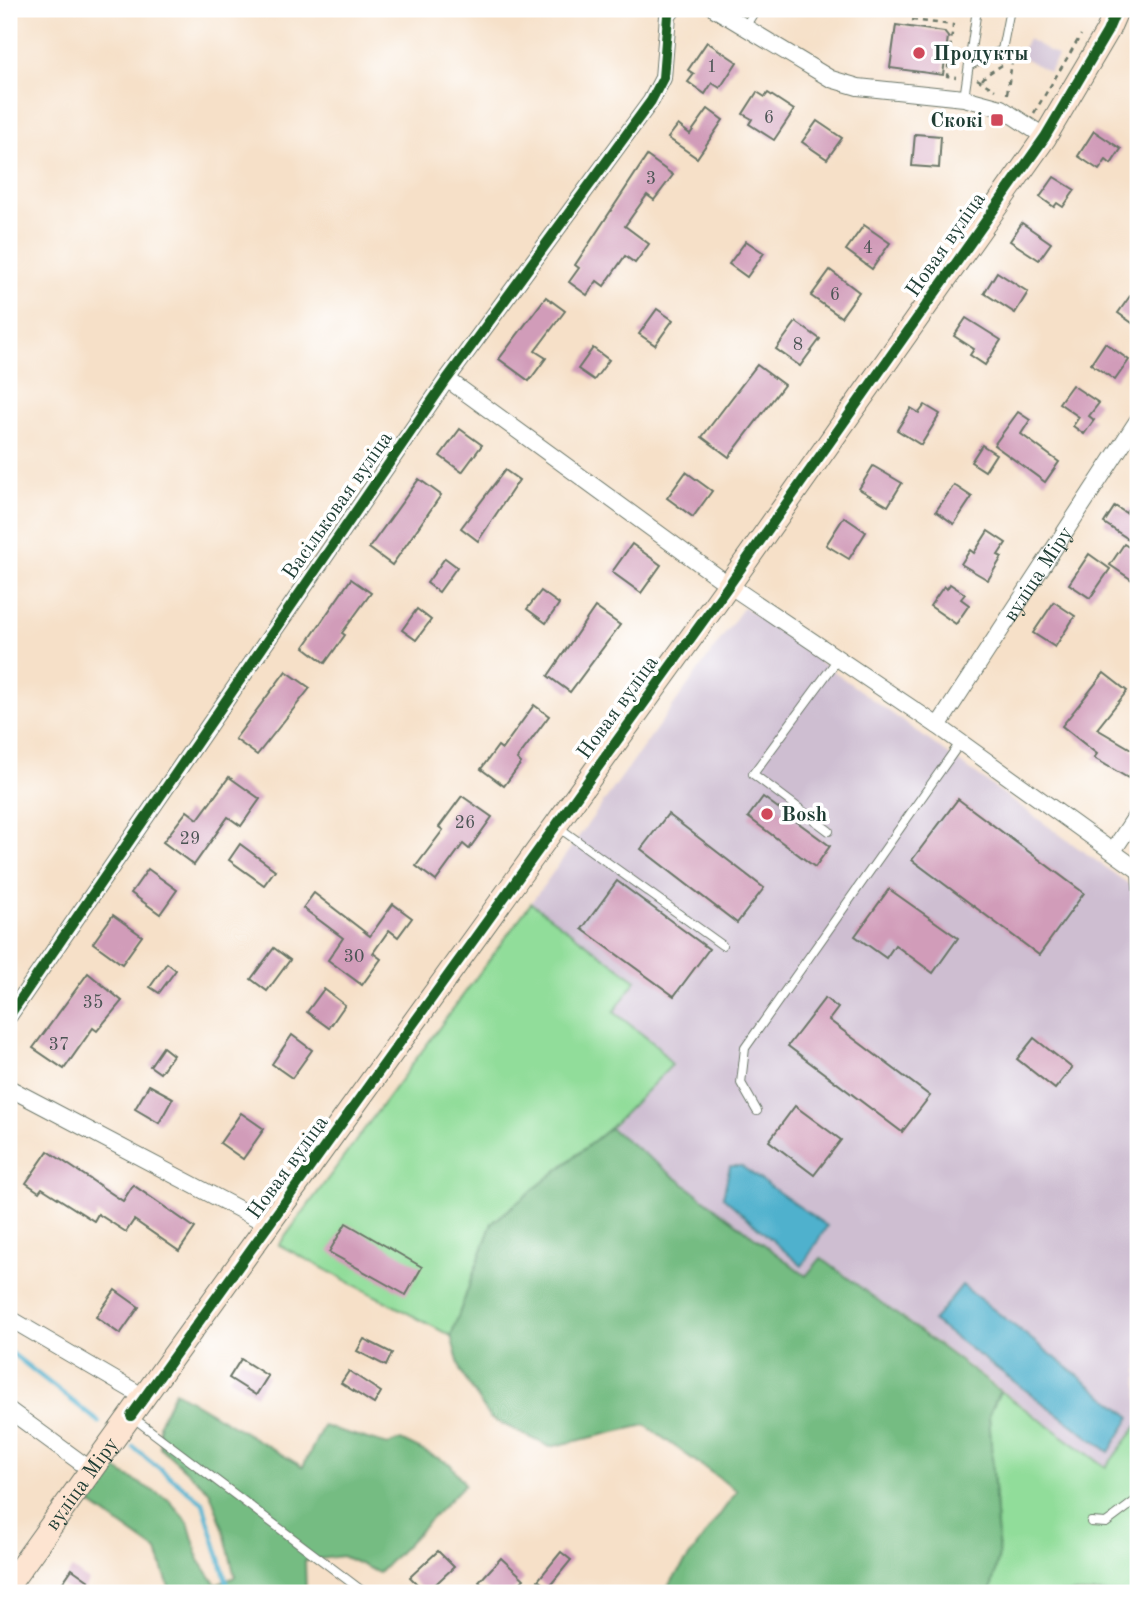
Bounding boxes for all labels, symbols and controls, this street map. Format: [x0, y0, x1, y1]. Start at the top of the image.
place label: Продукты [933, 44, 1029, 65]
marker: Продукты [911, 45, 927, 61]
house number: 1 [707, 58, 717, 76]
house number: 6 [764, 109, 774, 127]
place label: Скокі [930, 111, 983, 132]
marker: Скокі [989, 112, 1005, 128]
house number: 3 [646, 170, 656, 188]
street label: Новая вуліца [903, 189, 990, 301]
house number: 4 [863, 239, 873, 257]
house number: 6 [830, 286, 840, 304]
house number: 8 [793, 336, 803, 354]
street label: Васільковая вуліца [279, 428, 397, 584]
street label: вуліца Міру [1000, 523, 1077, 626]
street label: Новая вуліца [574, 652, 663, 764]
place label: Bosh [781, 805, 828, 826]
marker: Bosh [759, 806, 775, 822]
house number: 26 [455, 814, 475, 832]
house number: 29 [180, 830, 200, 848]
house number: 30 [344, 948, 364, 966]
house number: 35 [83, 994, 103, 1012]
house number: 37 [49, 1036, 69, 1054]
street label: Новая вуліца [244, 1112, 333, 1224]
street label: вуліца Міру [42, 1434, 123, 1535]

